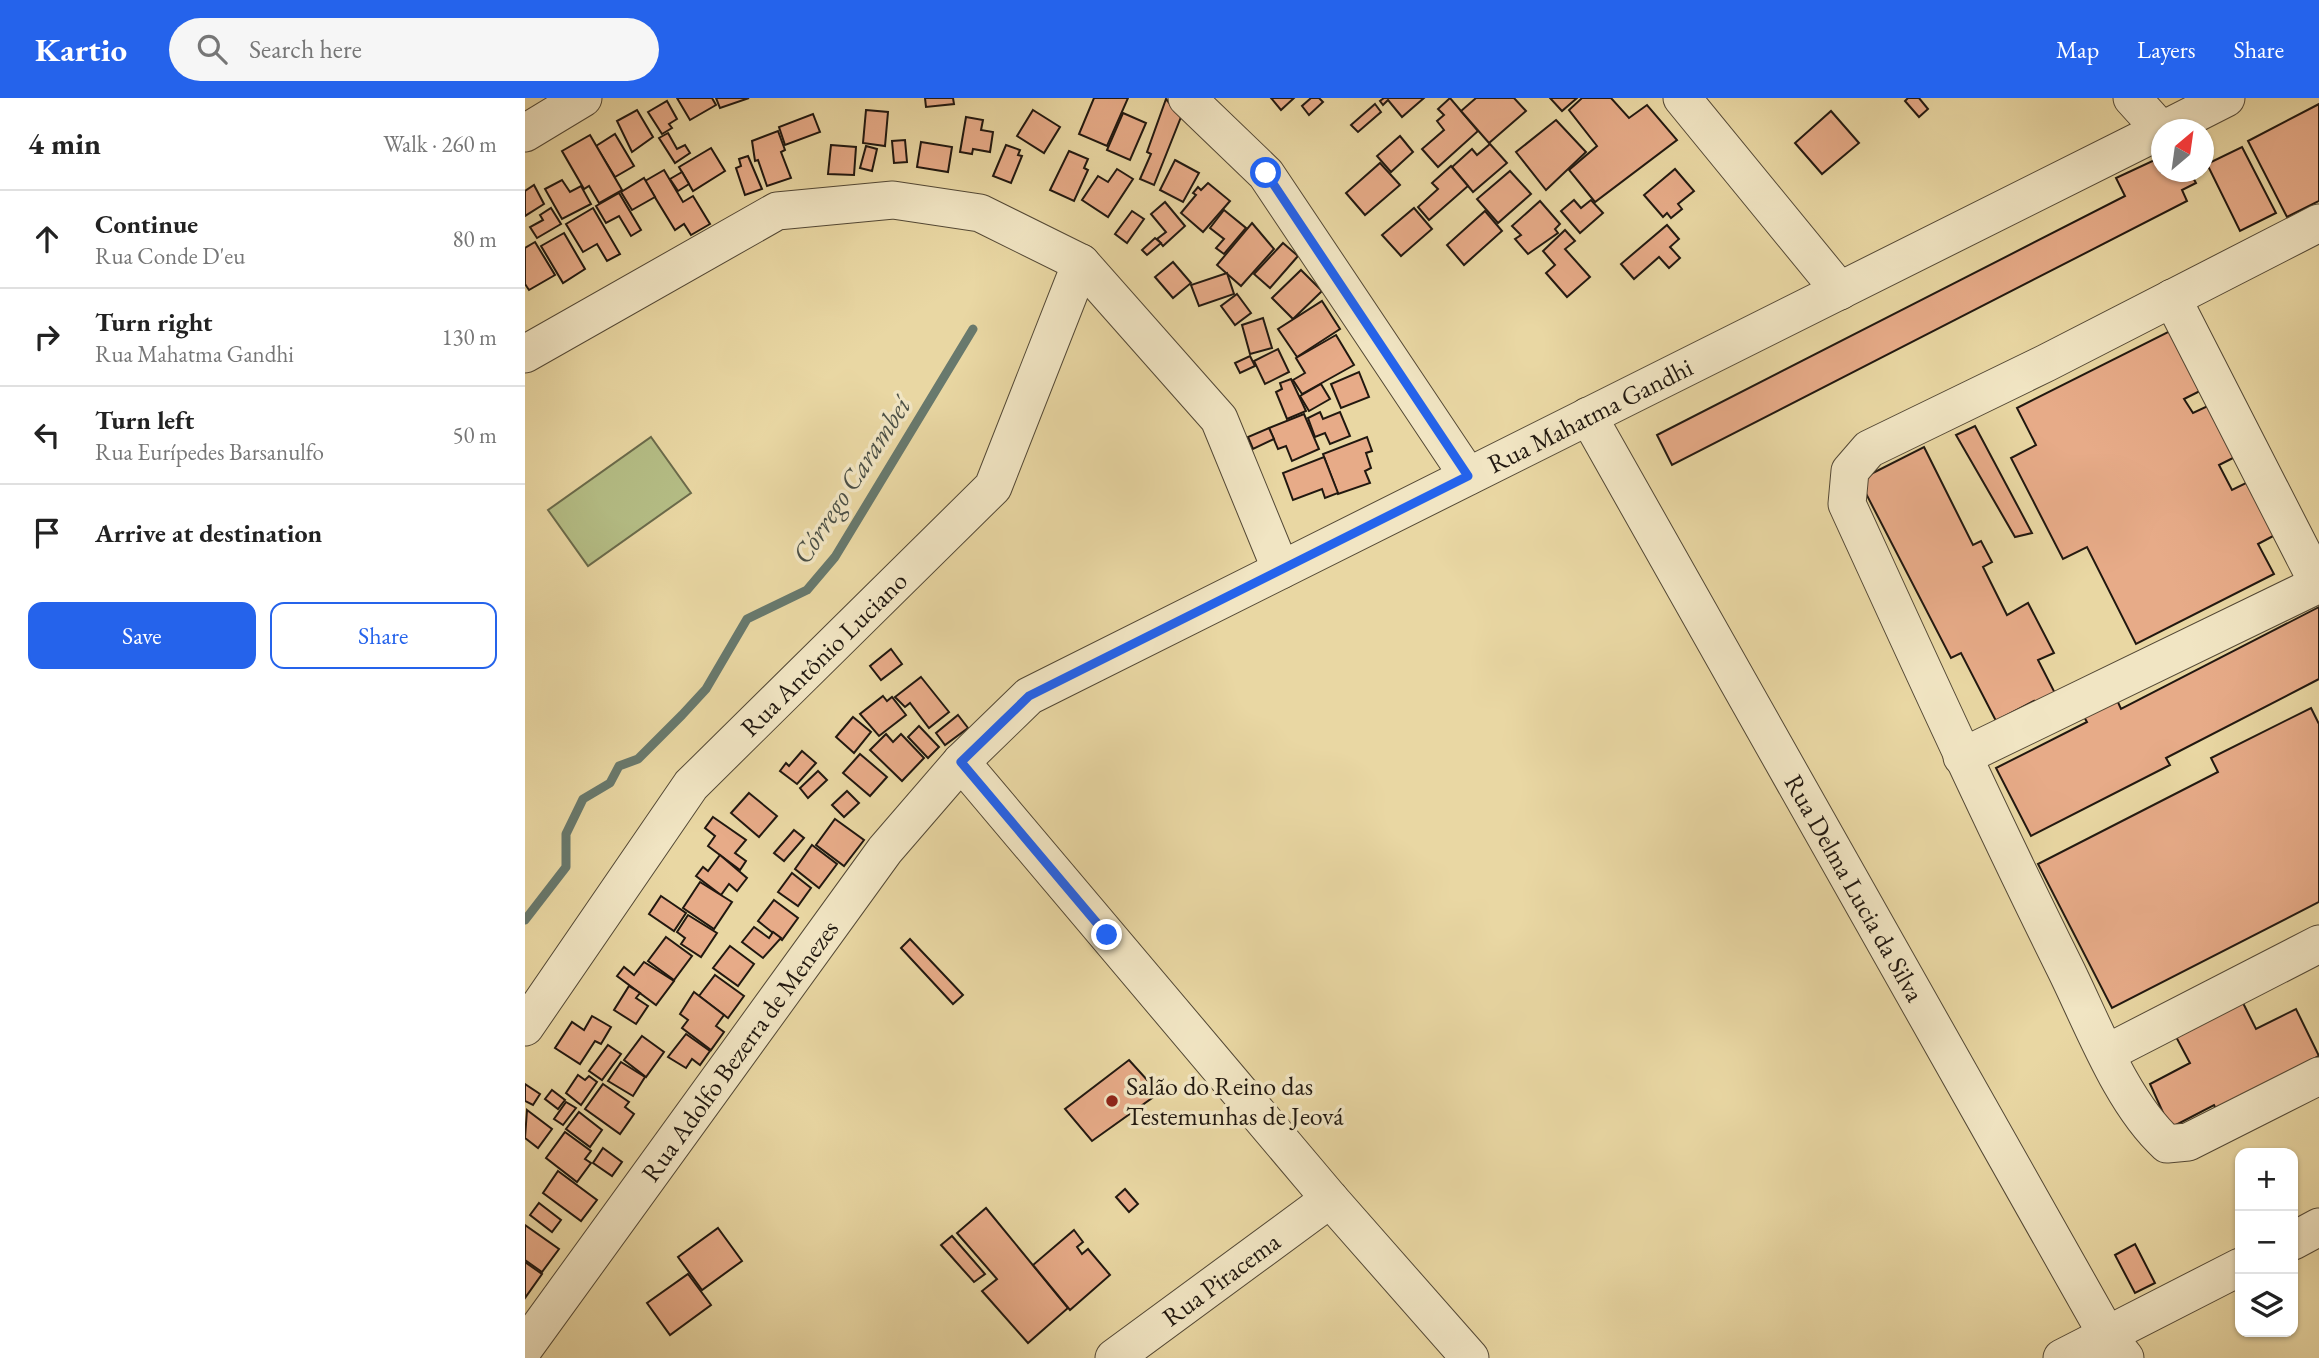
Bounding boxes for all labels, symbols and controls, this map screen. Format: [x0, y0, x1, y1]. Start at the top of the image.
search box [169, 18, 659, 81]
text: Kartio [35, 28, 127, 71]
icon: search [193, 30, 231, 68]
text: Search here [249, 32, 362, 66]
text: Map [2056, 34, 2099, 65]
text: Layers [2137, 34, 2196, 65]
text: Share [2234, 34, 2284, 65]
north arrow [2151, 119, 2214, 182]
text: 4 min [28, 124, 101, 163]
text: Walk · 260 m [383, 129, 497, 159]
route start [1250, 157, 1281, 188]
text: Continue [95, 207, 198, 241]
icon: ahead [28, 220, 66, 258]
text: 80 m [452, 224, 497, 254]
text: Rua Conde D'eu [95, 241, 245, 271]
text: Turn right [95, 305, 213, 339]
icon: right [28, 318, 66, 356]
text: 130 m [441, 322, 497, 352]
text: Rua Mahatma Gandhi [95, 339, 294, 369]
street label: Rua Mahatma Gandhi [1482, 350, 1698, 481]
water label: Córrego Carambeí [784, 387, 920, 570]
text: Turn left [95, 403, 194, 437]
icon: left [28, 416, 66, 454]
text: 50 m [452, 420, 497, 450]
text: Rua Eurípedes Barsanulfo [95, 437, 324, 467]
icon: arrive [28, 514, 66, 552]
text: Arrive at destination [95, 516, 322, 550]
street label: Rua Antônio Luciano [733, 564, 915, 744]
button: Save [28, 602, 256, 669]
button: Share [270, 602, 497, 669]
street label: Rua Delma Lucia da Silva [1777, 768, 1933, 1008]
street label: Rua Adolfo Bezerra de Menezes [633, 913, 846, 1188]
route end [1091, 919, 1122, 950]
place label: Salão do Reino das Testemunhas de Jeová [1126, 1069, 1344, 1133]
marker: Salão do Reino das Testemunhas de Jeová [1104, 1093, 1120, 1109]
map controls [2235, 1148, 2298, 1337]
button: + [2235, 1148, 2298, 1211]
button: − [2235, 1211, 2298, 1274]
street label: Rua Piracema [1155, 1224, 1287, 1334]
button: layers [2235, 1274, 2298, 1337]

